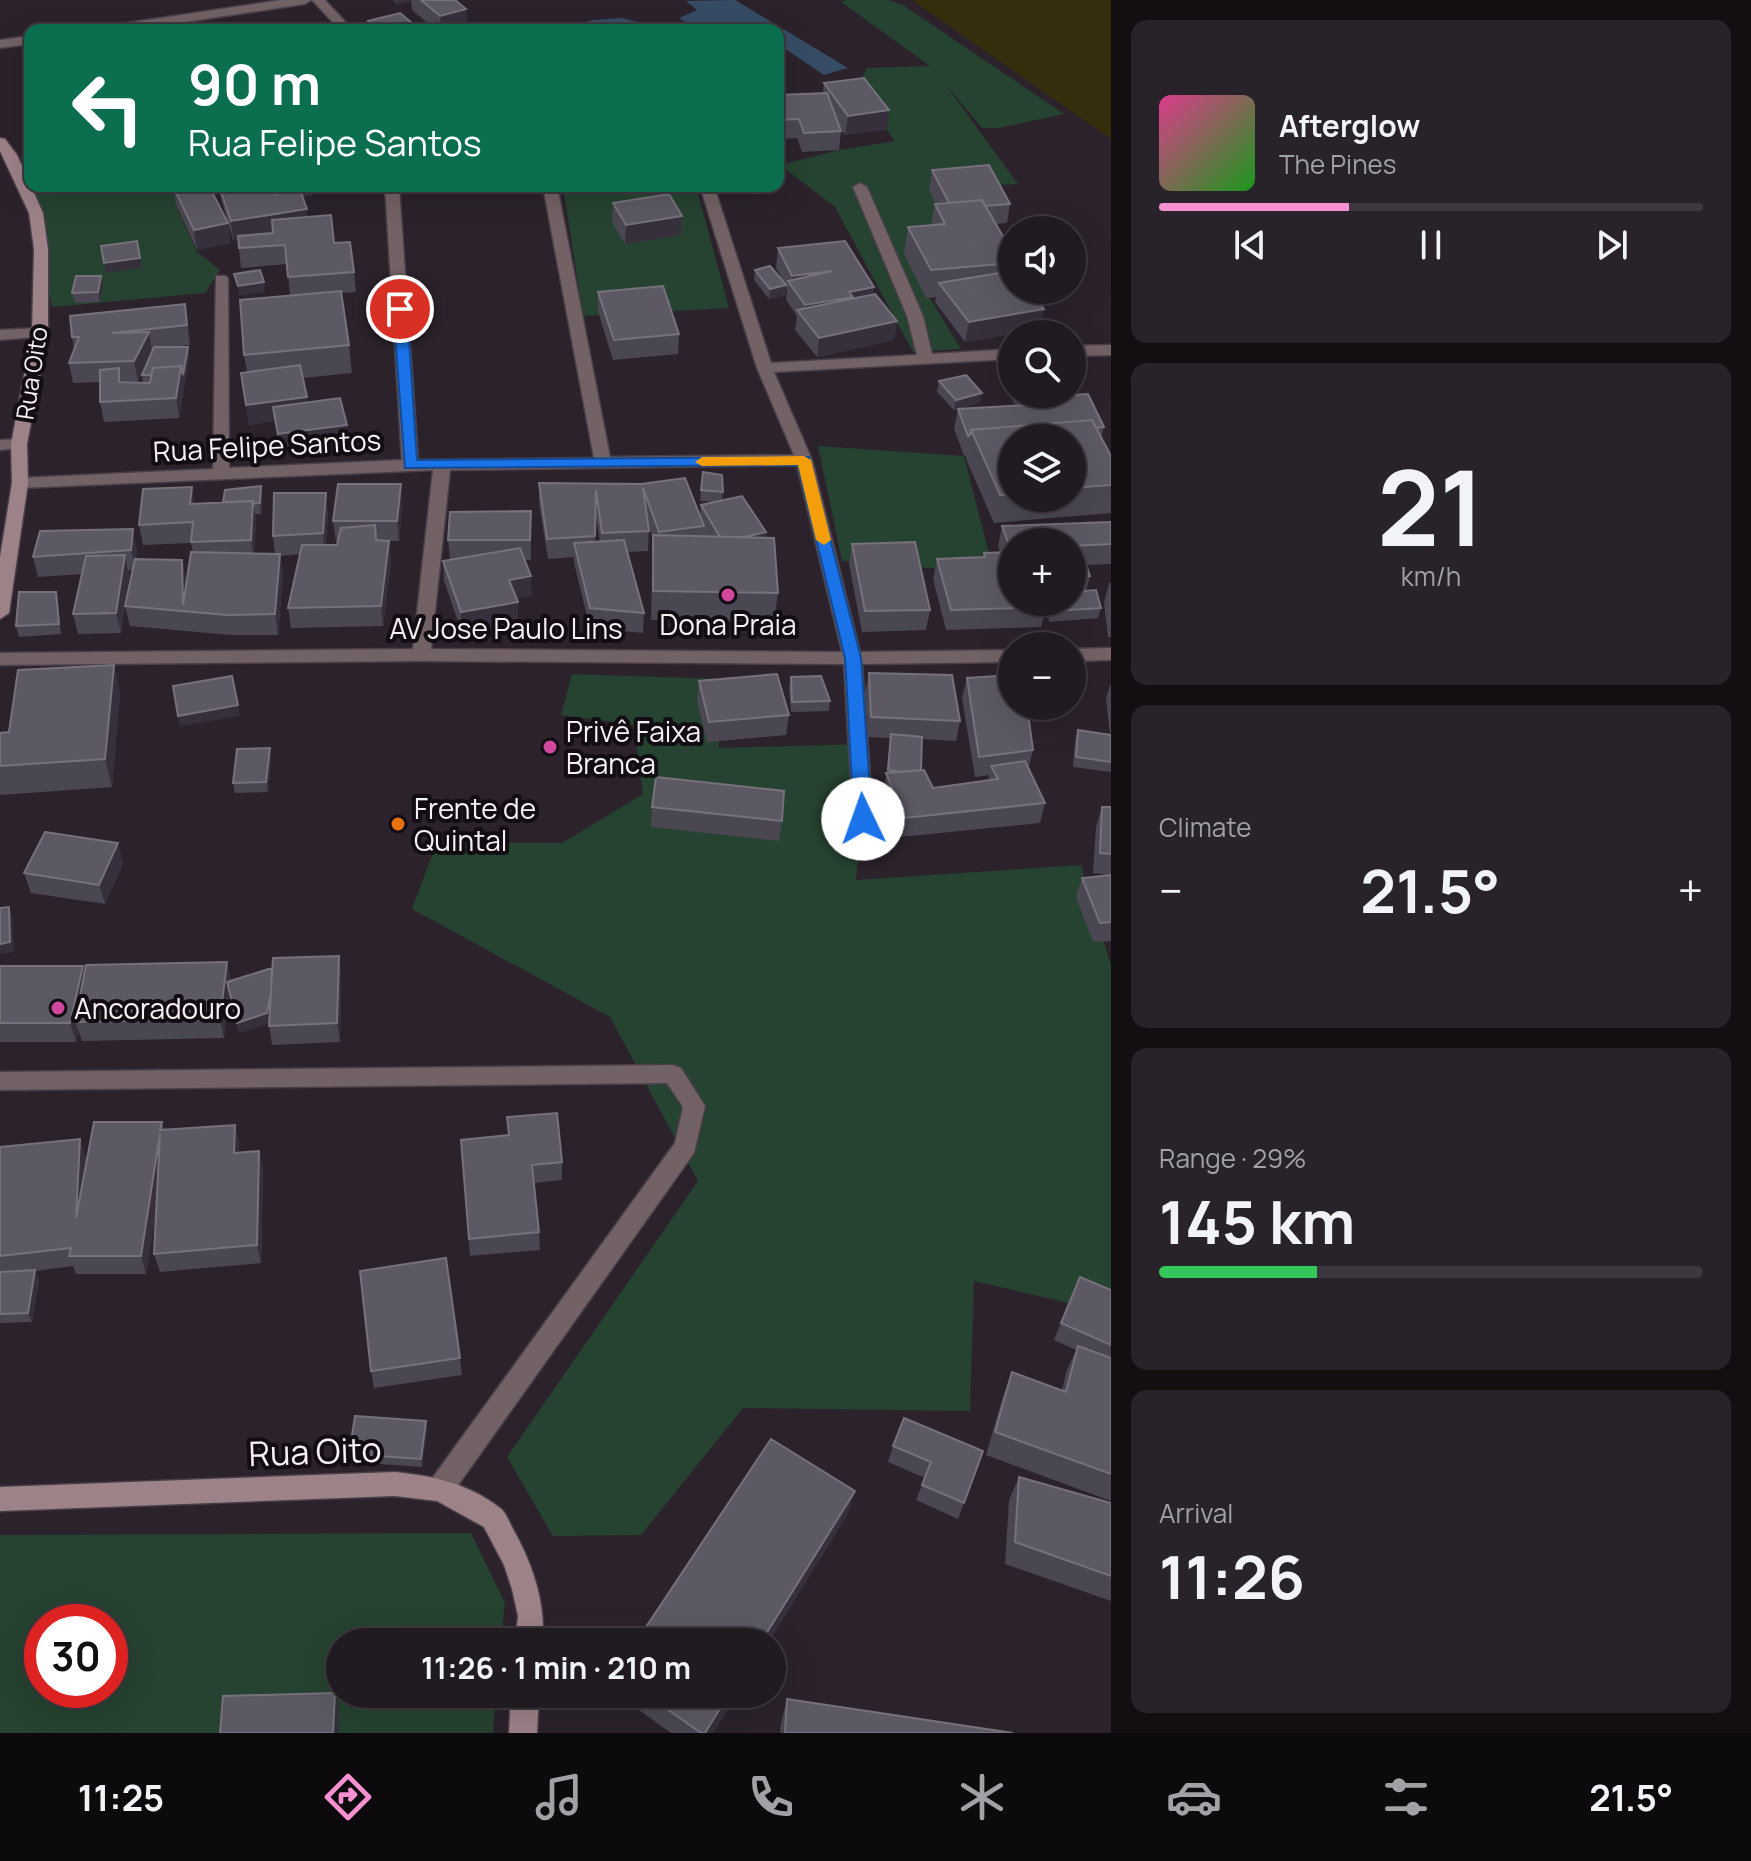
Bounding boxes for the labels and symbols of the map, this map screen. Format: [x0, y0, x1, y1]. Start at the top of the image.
pin [366, 275, 434, 343]
street label: Rua Oito [7, 324, 55, 422]
street label: Rua Felipe Santos [152, 420, 382, 470]
marker: Dona Praia [719, 586, 737, 604]
place label: Dona Praia [659, 605, 797, 643]
street label: AV Jose Paulo Lins [389, 609, 623, 647]
place label: Privê Faixa Branca [566, 712, 701, 782]
marker: Privê Faixa Branca [541, 738, 559, 756]
position arrow [821, 777, 905, 861]
place label: Frente de Quintal [414, 789, 536, 859]
marker: Frente de Quintal [389, 815, 407, 833]
place label: Ancoradouro [74, 989, 241, 1027]
marker: Ancoradouro [49, 999, 67, 1017]
street label: Rua Oito [248, 1426, 382, 1476]
speed limit sign: 30 [24, 1604, 128, 1708]

